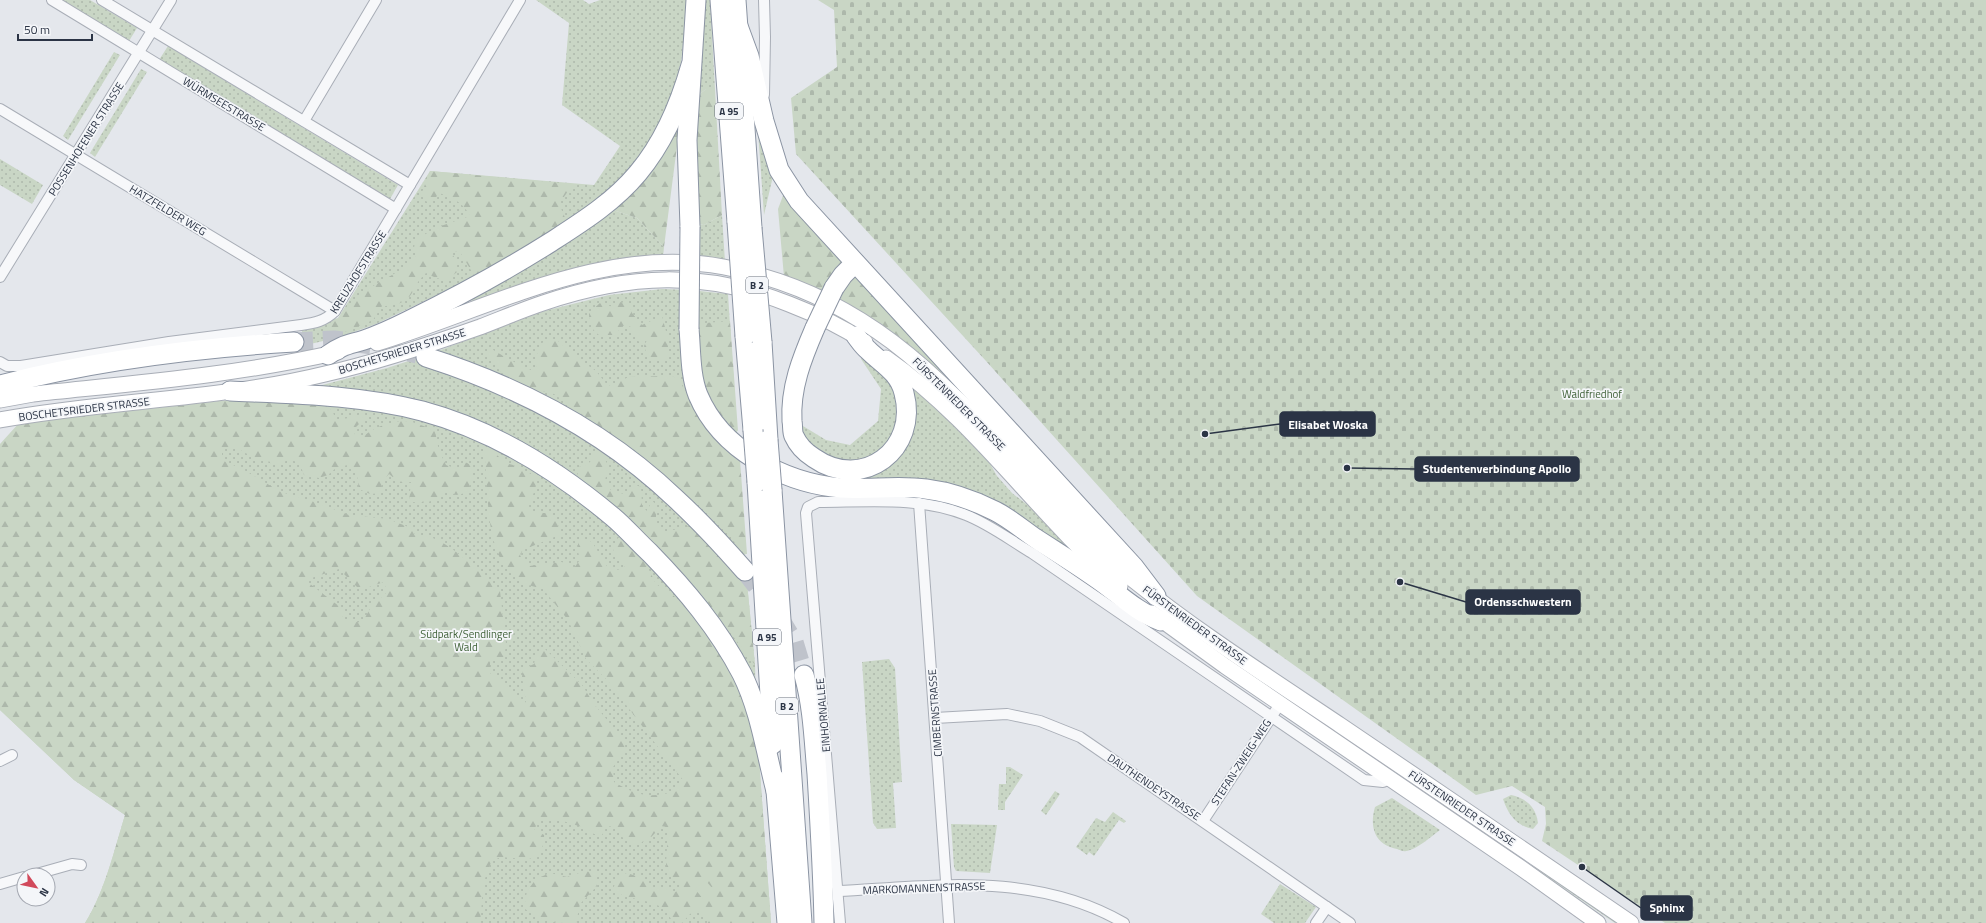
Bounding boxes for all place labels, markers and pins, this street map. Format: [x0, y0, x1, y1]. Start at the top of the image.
callout: Elisabet Woska [1280, 412, 1375, 436]
callout: Studentenverbindung Apollo [1415, 457, 1579, 481]
callout: Ordensschwestern [1466, 590, 1580, 614]
callout: Sphinx [1641, 896, 1692, 920]

